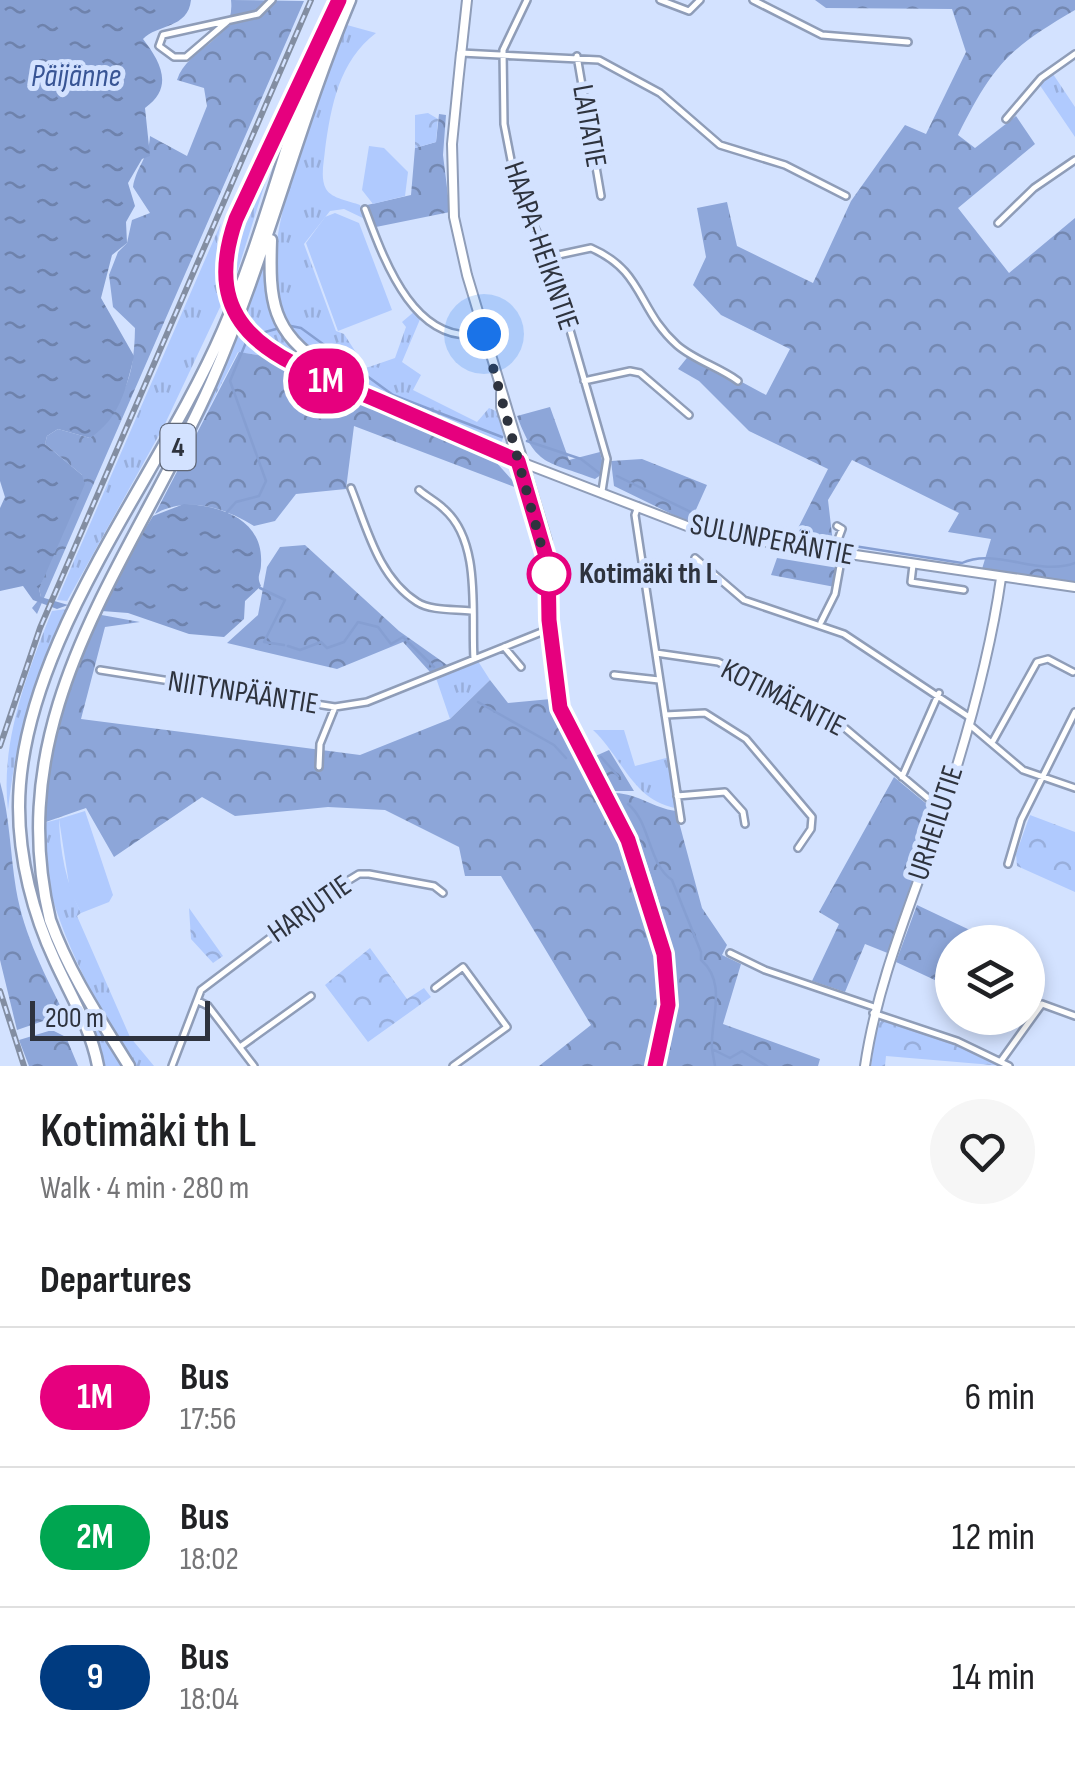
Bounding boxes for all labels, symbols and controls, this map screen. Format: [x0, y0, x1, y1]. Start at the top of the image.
water label: Päijänne [31, 57, 121, 96]
street label: LAITATIE [564, 82, 614, 170]
street label: HAAPA-HEIKINTIE [495, 157, 587, 335]
your location [459, 309, 509, 359]
line badge: 1M [281, 348, 371, 414]
text: 1M [308, 360, 344, 403]
road number: 4 [160, 424, 196, 470]
street label: SULUNPERÄNTIE [687, 507, 857, 573]
marker: Kotimäki th L [528, 553, 570, 595]
place label: Kotimäki th L [579, 556, 718, 592]
street label: KOTIMÄENTIE [715, 651, 851, 745]
street label: NIITYNPÄÄNTIE [165, 663, 321, 723]
street label: URHEILUTIE [901, 761, 971, 885]
street label: HARJUTIE [261, 867, 359, 951]
map controls [935, 925, 1045, 1035]
button: layers [935, 925, 1045, 1035]
scale bar [30, 996, 210, 1040]
text: 200 m [45, 1002, 104, 1035]
button: heart [930, 1099, 1035, 1204]
text: Kotimäki th L [40, 1103, 256, 1160]
text: Walk · 4 min · 280 m [40, 1169, 249, 1208]
text: Departures [40, 1258, 192, 1303]
text: Bus [180, 1355, 229, 1400]
text: 6 min [965, 1375, 1035, 1420]
text: 1M [77, 1376, 113, 1419]
text: 17:56 [180, 1400, 237, 1439]
text: Bus [180, 1495, 229, 1540]
text: 12 min [952, 1515, 1035, 1560]
text: 2M [76, 1516, 114, 1559]
text: 18:02 [180, 1540, 239, 1579]
text: Bus [180, 1635, 229, 1680]
text: 14 min [952, 1655, 1035, 1700]
text: 9 [87, 1656, 103, 1699]
text: 18:04 [180, 1680, 239, 1719]

